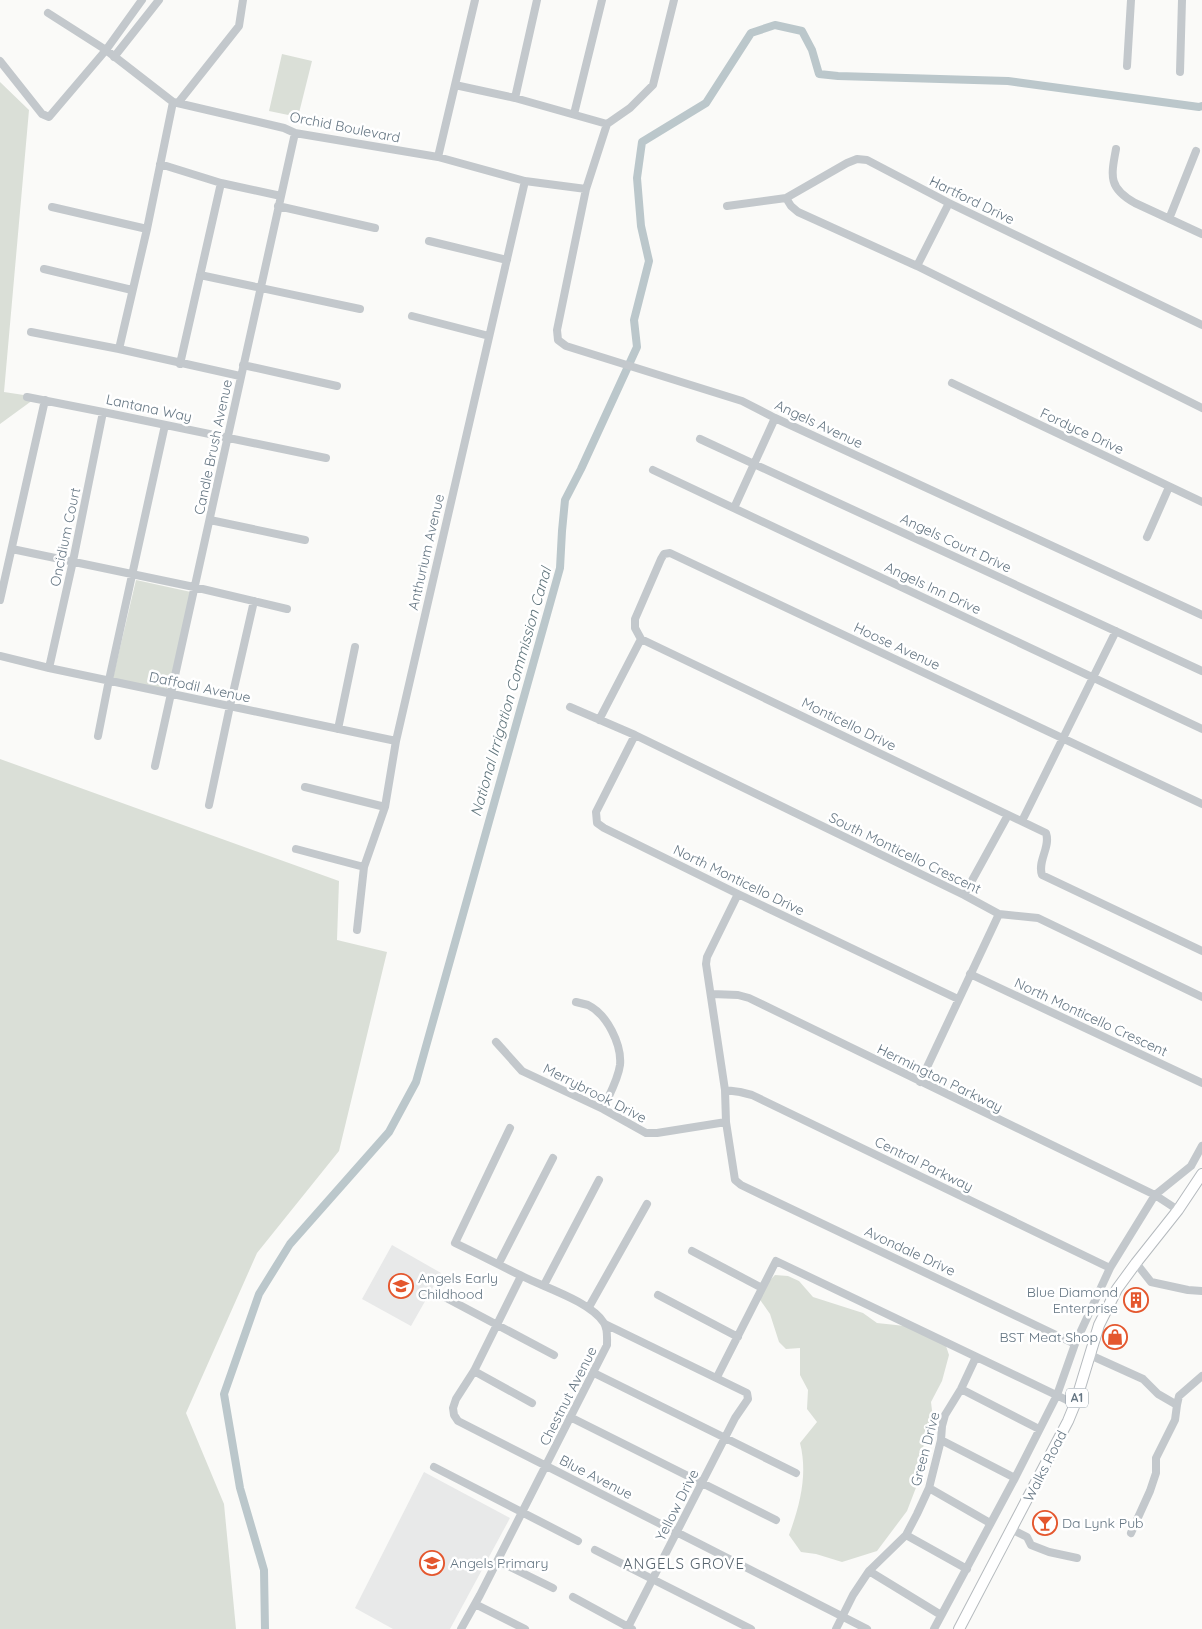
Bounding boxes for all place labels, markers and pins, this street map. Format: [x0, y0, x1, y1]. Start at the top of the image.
place label: Angels Early Childhood [418, 1269, 498, 1303]
school or university icon: Angels Early Childhood [388, 1273, 414, 1299]
place label: Blue Diamond Enterprise [1027, 1283, 1118, 1317]
building icon: Blue Diamond Enterprise [1123, 1287, 1149, 1313]
shop icon: BST Meat Shop [1102, 1324, 1128, 1350]
place label: BST Meat Shop [999, 1328, 1098, 1346]
bar icon: Da Lynk Pub [1032, 1510, 1058, 1536]
place label: Da Lynk Pub [1062, 1514, 1144, 1532]
school or university icon: Angels Primary [419, 1550, 445, 1576]
place label: Angels Primary [450, 1554, 548, 1572]

